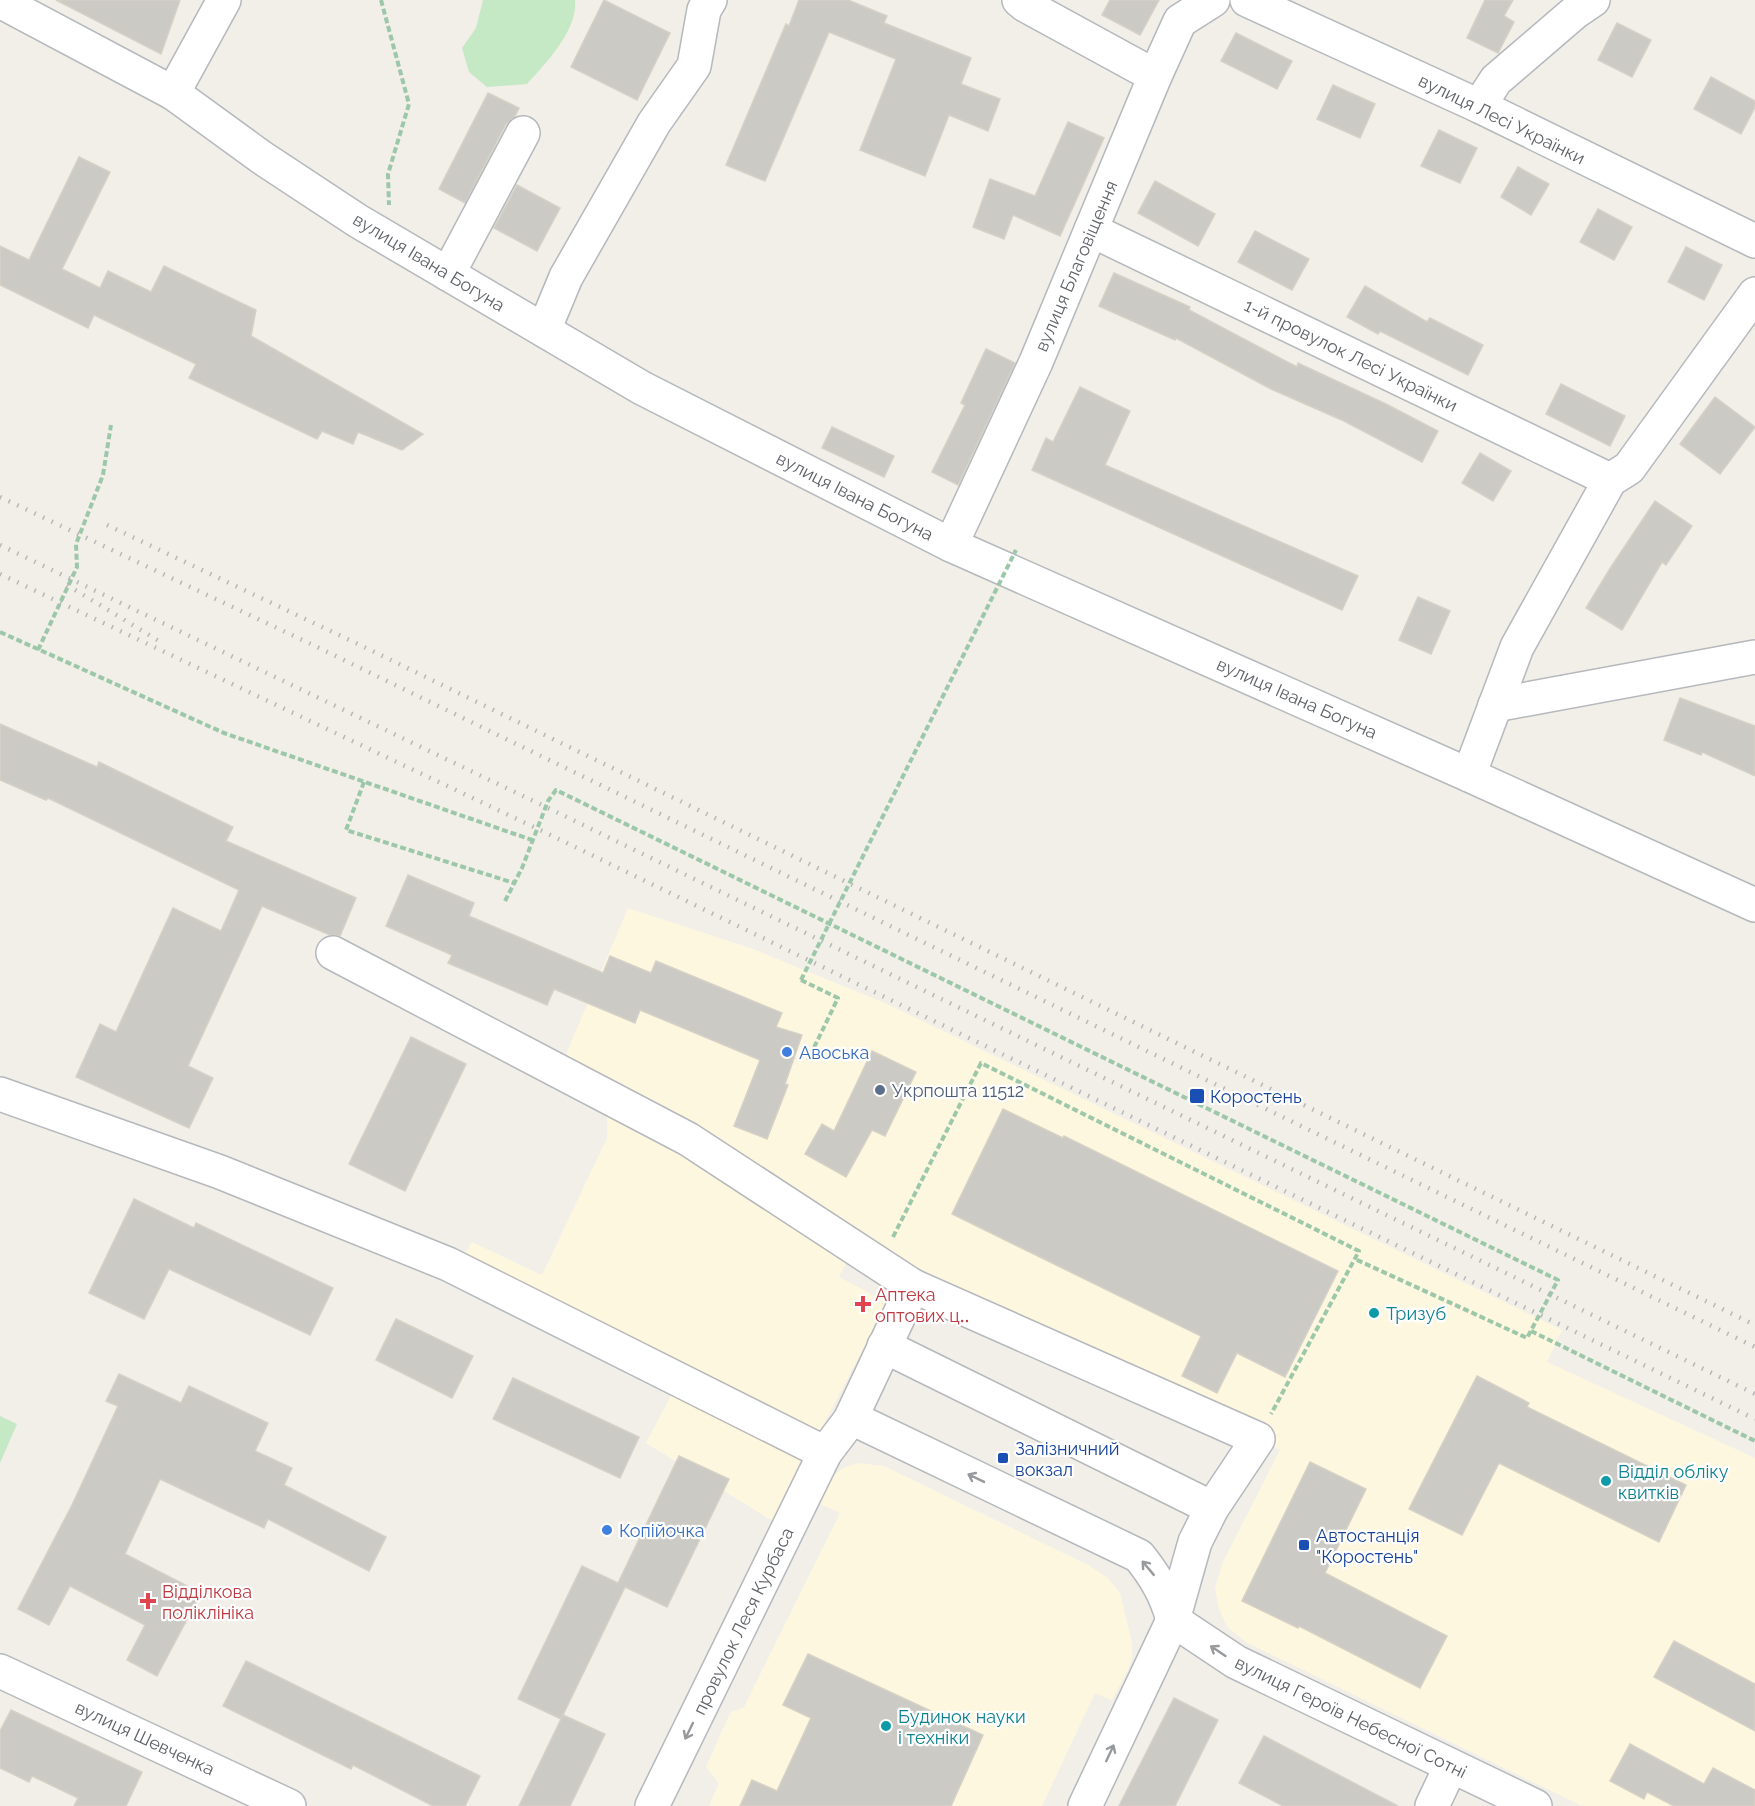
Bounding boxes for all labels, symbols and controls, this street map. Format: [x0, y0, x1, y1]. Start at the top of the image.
street label: вулиця Лесі Українки [1415, 70, 1589, 168]
street label: вулиця Благовіщення [1030, 177, 1122, 355]
street label: вулиця Івана Богуна [349, 208, 509, 316]
street label: 1-й провулок Лесі Українки [1241, 294, 1461, 416]
street label: вулиця Івана Богуна [773, 447, 937, 545]
street label: вулиця Івана Богуна [1214, 653, 1380, 743]
place label: Авоська [799, 1042, 869, 1063]
marker: Авоська [780, 1045, 794, 1059]
place label: Укрпошта 11512 [892, 1080, 1024, 1101]
marker: Укрпошта 11512 [873, 1083, 887, 1097]
place label: Коростень [1210, 1086, 1302, 1107]
marker: Коростень [1188, 1087, 1206, 1105]
place label: Аптека оптових ц‥ [875, 1284, 969, 1326]
marker: Аптека оптових ц‥ [856, 1297, 870, 1311]
place label: Тризуб [1386, 1303, 1446, 1324]
marker: Тризуб [1367, 1306, 1381, 1320]
place label: Залізничний вокзал [1015, 1438, 1119, 1480]
marker: Залізничний вокзал [996, 1451, 1010, 1465]
place label: Відділ обліку квитків [1618, 1461, 1729, 1503]
one-way arrow [968, 1472, 986, 1483]
marker: Відділ обліку квитків [1599, 1474, 1613, 1488]
place label: Копійочка [619, 1520, 705, 1541]
marker: Копійочка [600, 1523, 614, 1537]
street label: провулок Леся Курбаса [688, 1524, 798, 1718]
place label: Автостанція "Коростень" [1316, 1525, 1419, 1567]
marker: Автостанція "Коростень" [1297, 1538, 1311, 1552]
one-way arrow [1142, 1560, 1155, 1576]
place label: Відділкова поліклініка [162, 1581, 254, 1623]
marker: Відділкова поліклініка [139, 1592, 157, 1610]
one-way arrow [1210, 1644, 1227, 1657]
street label: вулиця Героїв Небесної Сотні [1232, 1652, 1470, 1782]
street label: вулиця Шевченка [72, 1696, 218, 1780]
place label: Будинок науки і техніки [898, 1706, 1026, 1748]
marker: Будинок науки і техніки [879, 1719, 893, 1733]
one-way arrow [682, 1722, 694, 1740]
one-way arrow [1104, 1745, 1116, 1763]

